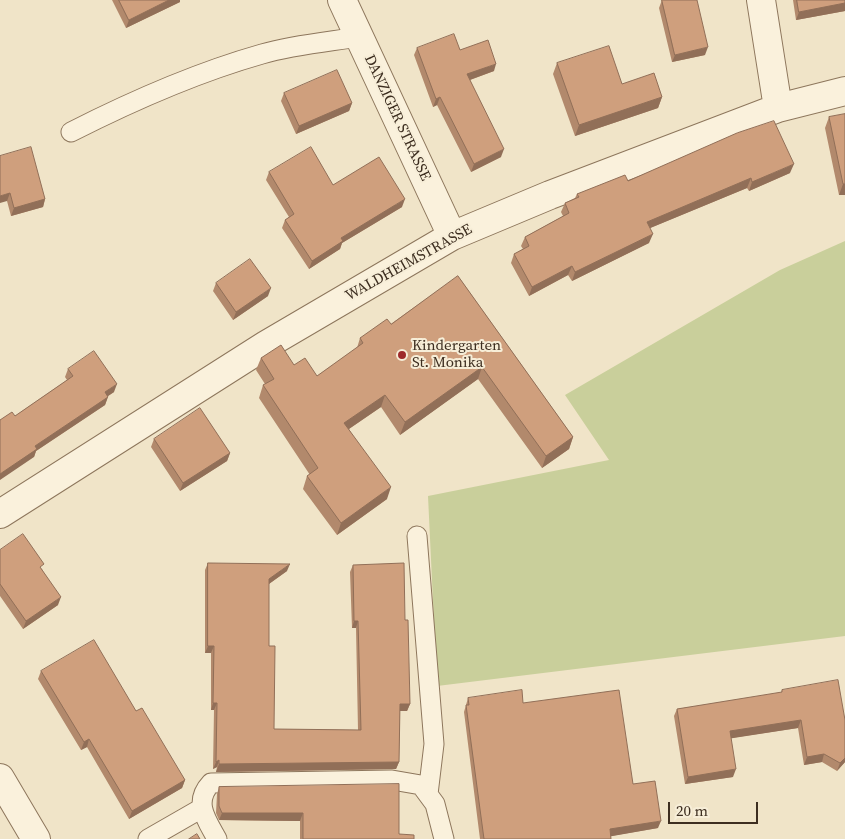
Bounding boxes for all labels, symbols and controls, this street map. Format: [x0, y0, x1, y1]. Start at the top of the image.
street label: DANZIGER STRASSE [360, 52, 434, 184]
street label: WALDHEIMSTRASSE [343, 221, 475, 305]
place label: Kindergarten St. Monika [412, 337, 501, 372]
marker: Kindergarten St. Monika [396, 349, 408, 361]
scale bar [670, 792, 760, 824]
text: 20 m [676, 800, 708, 821]

